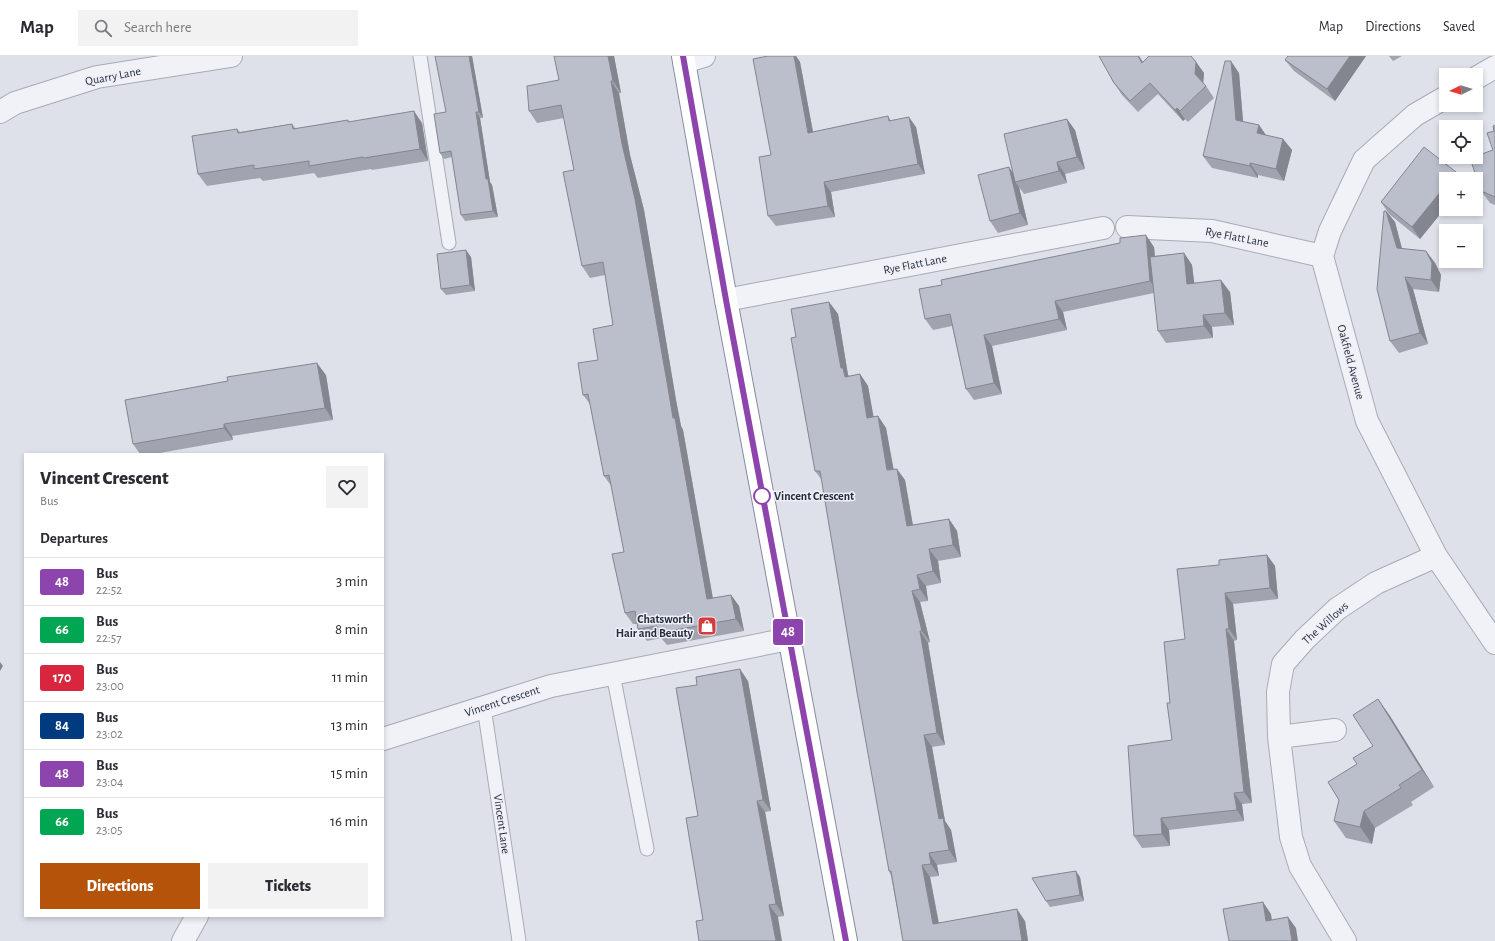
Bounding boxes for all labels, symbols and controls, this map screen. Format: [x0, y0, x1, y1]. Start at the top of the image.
search box [78, 10, 358, 46]
icon: search [92, 17, 114, 39]
text: Map [20, 18, 54, 37]
text: Search here [124, 20, 192, 35]
text: Map [1319, 20, 1343, 34]
text: Directions [1365, 20, 1421, 34]
text: Saved [1443, 20, 1475, 34]
street label: Quarry Lane [84, 65, 142, 88]
north arrow [1439, 68, 1483, 112]
map controls [1439, 68, 1483, 268]
button: locate [1439, 120, 1483, 164]
button: + [1439, 172, 1483, 216]
button: − [1439, 224, 1483, 268]
street label: Rye Flatt Lane [1204, 225, 1270, 250]
street label: Rye Flatt Lane [882, 252, 948, 277]
street label: Oakfield Avenue [1335, 323, 1367, 401]
button: heart [326, 466, 368, 508]
text: Vincent Crescent [40, 469, 169, 488]
marker: Vincent Crescent [753, 487, 771, 505]
place label: Vincent Crescent [774, 490, 854, 502]
text: Bus [40, 495, 58, 508]
text: Departures [40, 531, 108, 546]
text: Bus [96, 566, 118, 581]
text: 3 min [336, 574, 368, 589]
text: 48 [55, 575, 69, 589]
text: 22:52 [96, 584, 122, 597]
street label: The Willows [1300, 599, 1350, 647]
place label: Chatsworth Hair and Beauty [616, 613, 694, 640]
text: Bus [96, 614, 118, 629]
shop icon: Chatsworth Hair and Beauty [696, 615, 718, 637]
line badge: 48 [770, 619, 806, 645]
text: 8 min [335, 622, 368, 637]
text: 66 [55, 623, 69, 637]
text: 48 [781, 625, 795, 639]
text: 22:57 [96, 632, 122, 645]
text: Bus [96, 662, 118, 677]
text: 11 min [332, 670, 368, 685]
text: 170 [53, 671, 71, 685]
text: 23:00 [96, 680, 124, 693]
street label: Vincent Crescent [463, 683, 541, 719]
text: Bus [96, 710, 118, 725]
text: 13 min [331, 718, 368, 733]
text: 84 [55, 719, 69, 733]
text: 23:02 [96, 728, 123, 741]
text: Bus [96, 758, 118, 773]
text: 15 min [331, 766, 368, 781]
text: 48 [55, 767, 69, 781]
text: 23:04 [96, 776, 123, 789]
street label: Vincent Lane [492, 793, 512, 855]
text: Bus [96, 806, 118, 821]
text: 16 min [330, 814, 368, 829]
text: 66 [55, 815, 69, 829]
text: 23:05 [96, 824, 123, 837]
button: Directions [40, 863, 200, 909]
button: Tickets [208, 863, 368, 909]

